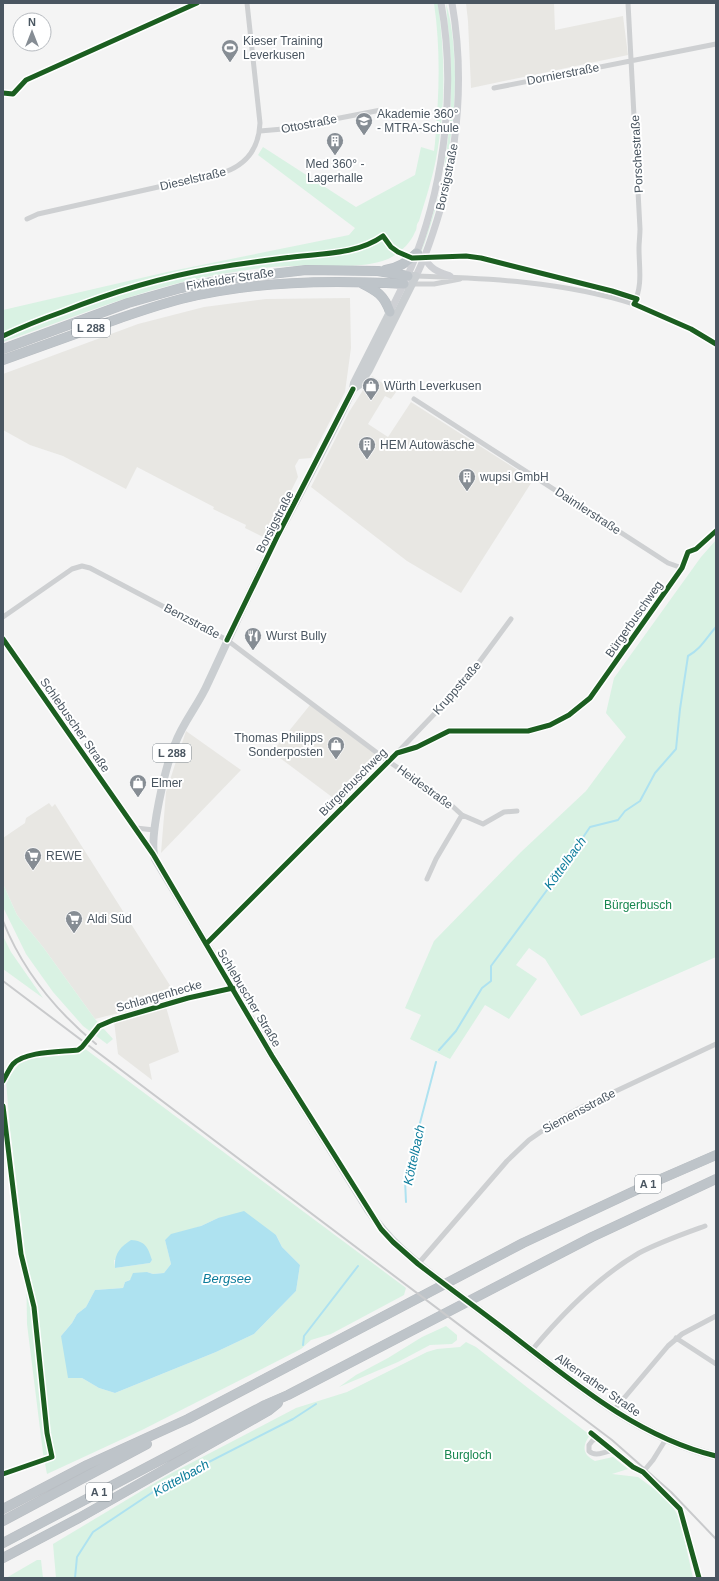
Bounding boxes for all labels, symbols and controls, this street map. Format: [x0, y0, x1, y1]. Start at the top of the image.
north arrow [12, 12, 52, 52]
text: N [28, 16, 36, 28]
place label: Kieser Training Leverkusen [243, 34, 323, 62]
sports icon: Kieser Training Leverkusen [220, 38, 240, 63]
street label: Dornierstraße [526, 60, 601, 88]
place label: Akademie 360° - MTRA-Schule [377, 107, 459, 135]
school or university icon: Akademie 360° - MTRA-Schule [354, 111, 374, 136]
street label: Ottostraße [280, 112, 338, 136]
street label: Porschestraße [628, 114, 646, 193]
building icon: Med 360° - Lagerhalle [325, 131, 345, 156]
street label: Borsigstraße [433, 142, 461, 212]
place label: Med 360° - Lagerhalle [306, 157, 364, 185]
street label: Dieselstraße [159, 165, 228, 193]
street label: Fixheider Straße [185, 265, 275, 293]
road number: L 288 [72, 319, 110, 337]
shop icon: Würth Leverkusen [361, 376, 381, 401]
place label: Würth Leverkusen [384, 379, 481, 393]
building icon: HEM Autowäsche [357, 435, 377, 460]
place label: HEM Autowäsche [380, 438, 475, 452]
building icon: wupsi GmbH [457, 467, 477, 492]
place label: wupsi GmbH [479, 470, 549, 484]
street label: Daimlerstraße [553, 485, 624, 538]
street label: Borsigstraße [253, 488, 297, 555]
street label: Bürgerbuschweg [602, 578, 666, 660]
street label: Benzstraße [162, 600, 223, 642]
restaurant icon: Wurst Bully [243, 626, 263, 651]
place label: Wurst Bully [266, 629, 326, 643]
street label: Kruppstraße [430, 658, 484, 718]
street label: Schlebuscher Straße [37, 675, 113, 775]
place label: Thomas Philipps Sonderposten [234, 731, 323, 759]
shop icon: Thomas Philipps Sonderposten [326, 735, 346, 760]
road number: L 288 [153, 744, 191, 762]
street label: Bürgerbuschweg [316, 745, 390, 819]
street label: Heidestraße [394, 762, 456, 812]
shop icon: Elmer [128, 773, 148, 798]
place label: Elmer [151, 776, 182, 790]
water label: Köttelbach [541, 834, 589, 892]
supermarket icon: REWE [23, 846, 43, 871]
place label: REWE [46, 849, 82, 863]
park label: Bürgerbusch [604, 898, 672, 912]
supermarket icon: Aldi Süd [64, 909, 84, 934]
place label: Aldi Süd [87, 912, 132, 926]
street label: Schlebuscher Straße [214, 946, 284, 1050]
street label: Schlangenhecke [114, 977, 204, 1015]
street label: Siemensstraße [540, 1086, 618, 1136]
water label: Köttelbach [400, 1123, 428, 1187]
road number: A 1 [635, 1175, 661, 1193]
water label: Bergsee [203, 1271, 251, 1286]
street label: Alkenrather Straße [553, 1350, 644, 1420]
park label: Burgloch [444, 1448, 492, 1462]
water label: Köttelbach [150, 1457, 212, 1499]
road number: A 1 [86, 1483, 112, 1501]

